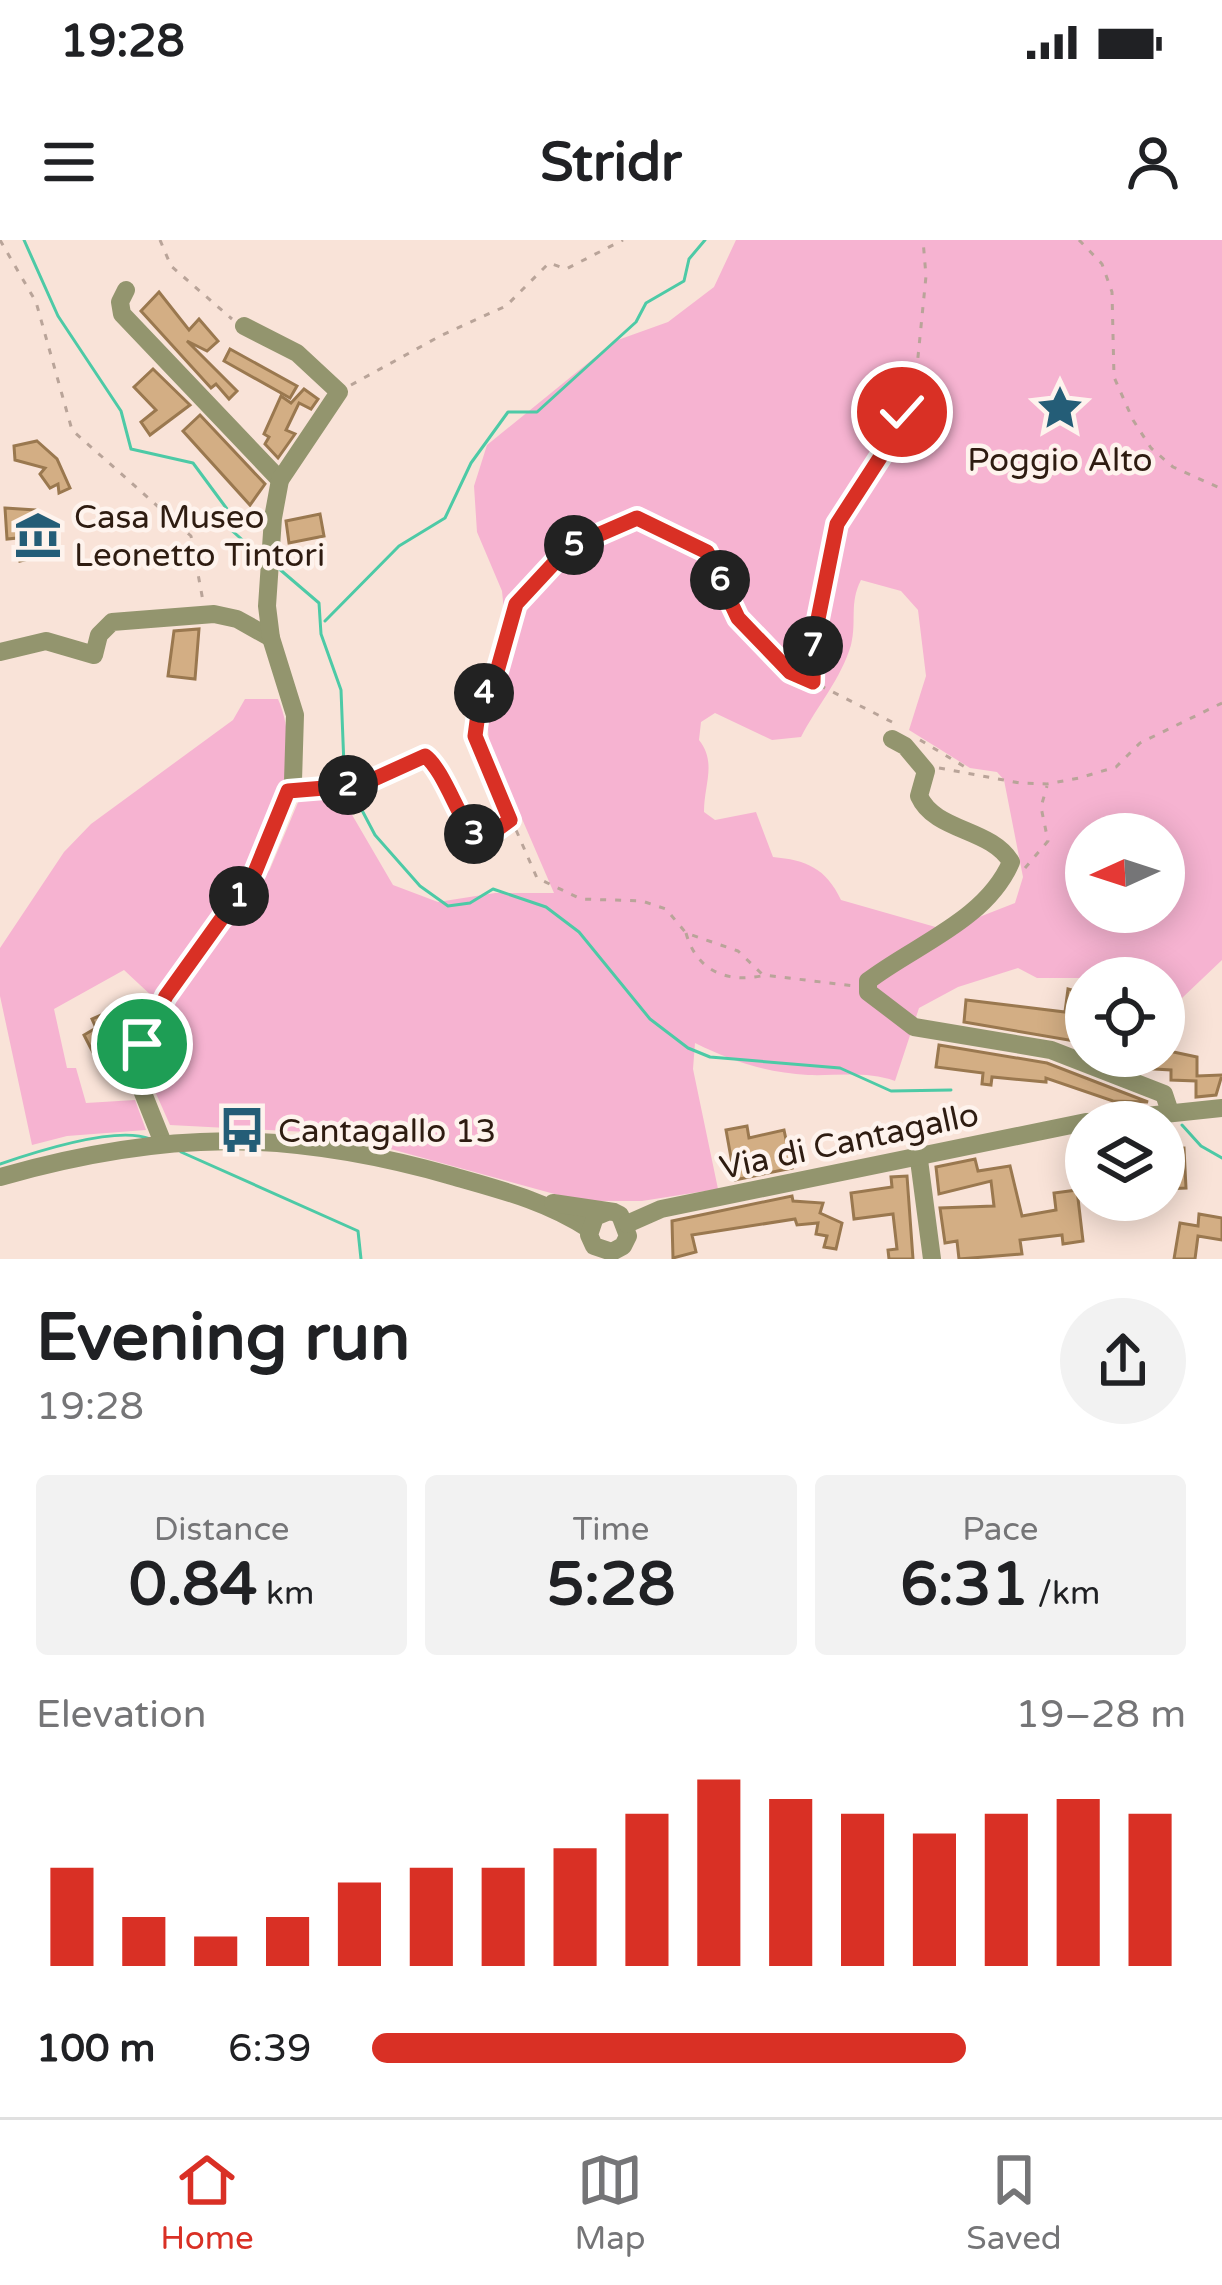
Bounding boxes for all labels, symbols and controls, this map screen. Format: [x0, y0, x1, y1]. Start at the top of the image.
text: 19:28 [60, 15, 185, 69]
icon: menu [36, 129, 102, 195]
icon: person [1120, 129, 1186, 195]
text: Stridr [540, 130, 682, 195]
pin [851, 361, 953, 463]
icon: check [869, 379, 935, 445]
place icon: Poggio Alto [1035, 383, 1085, 433]
place label: Poggio Alto [967, 441, 1153, 480]
place label: Casa Museo Leonetto Tintori [74, 498, 325, 575]
museum icon: Casa Museo Leonetto Tintori [13, 510, 63, 560]
pin: 5 [544, 515, 604, 575]
text: 5 [564, 525, 584, 564]
pin: 6 [690, 550, 750, 610]
text: 6 [710, 560, 730, 599]
pin: 7 [783, 616, 843, 676]
text: 7 [803, 626, 823, 665]
pin: 4 [454, 663, 514, 723]
text: 4 [474, 673, 494, 712]
pin: 2 [318, 755, 378, 815]
text: 2 [338, 765, 358, 804]
pin: 3 [444, 804, 504, 864]
north arrow [1065, 813, 1185, 933]
map controls [1065, 813, 1185, 1221]
text: 3 [464, 814, 484, 853]
pin: 1 [209, 866, 269, 926]
text: 1 [229, 876, 249, 915]
button: locate [1065, 957, 1185, 1077]
pin [91, 993, 193, 1095]
icon: arrive [109, 1011, 175, 1077]
street label: Via di Cantagallo [716, 1095, 982, 1188]
button: layers [1065, 1101, 1185, 1221]
bus stop icon: Cantagallo 13 [217, 1105, 267, 1155]
place label: Cantagallo 13 [278, 1112, 496, 1151]
text: Evening run [36, 1298, 410, 1378]
button: share [1060, 1298, 1186, 1424]
text: 19:28 [36, 1383, 144, 1430]
text: Distance [154, 1510, 290, 1549]
text: Time [573, 1510, 649, 1549]
text: Pace [962, 1510, 1038, 1549]
text: 0.84 [129, 1549, 257, 1621]
text: 5:28 [547, 1549, 675, 1621]
text: 6:31 [900, 1549, 1029, 1621]
text: km [257, 1574, 314, 1613]
text: /km [1029, 1574, 1100, 1613]
text: Elevation [36, 1691, 206, 1738]
text: 19–28 m [1015, 1691, 1186, 1738]
text: 100 m [36, 2025, 155, 2072]
text: 6:39 [228, 2025, 312, 2072]
tab: Home [160, 2147, 254, 2258]
tab: Map [574, 2147, 646, 2258]
tab: Saved [966, 2147, 1062, 2258]

